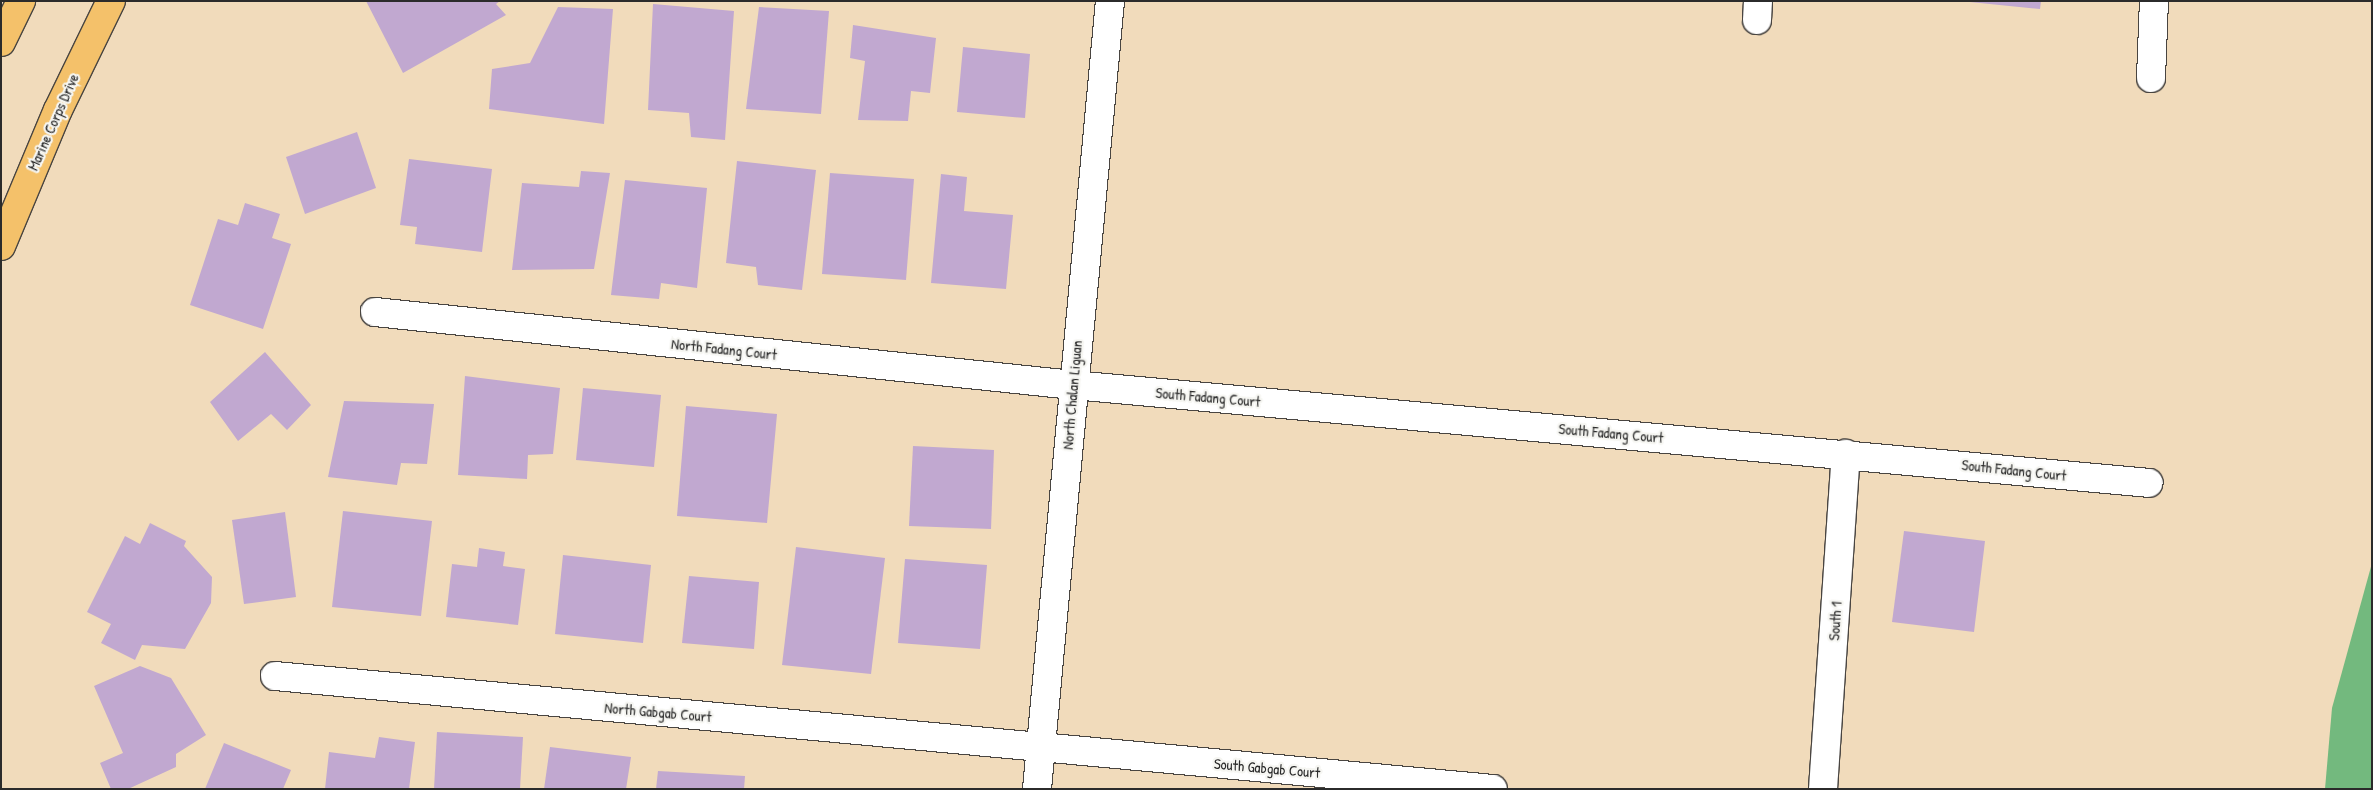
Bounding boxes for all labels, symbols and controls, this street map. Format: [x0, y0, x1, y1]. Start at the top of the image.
street label: Marine Corps Drive [24, 71, 82, 173]
street label: North Fadang Court [670, 335, 778, 363]
street label: North Chalan Liguan [1058, 340, 1086, 450]
street label: South Fadang Court [1155, 383, 1261, 411]
street label: South Fadang Court [1558, 419, 1664, 447]
street label: South Fadang Court [1961, 456, 2067, 484]
street label: South 1 [1825, 601, 1845, 641]
street label: North Gabgab Court [604, 698, 712, 726]
street label: South Gabgab Court [1213, 754, 1321, 782]

